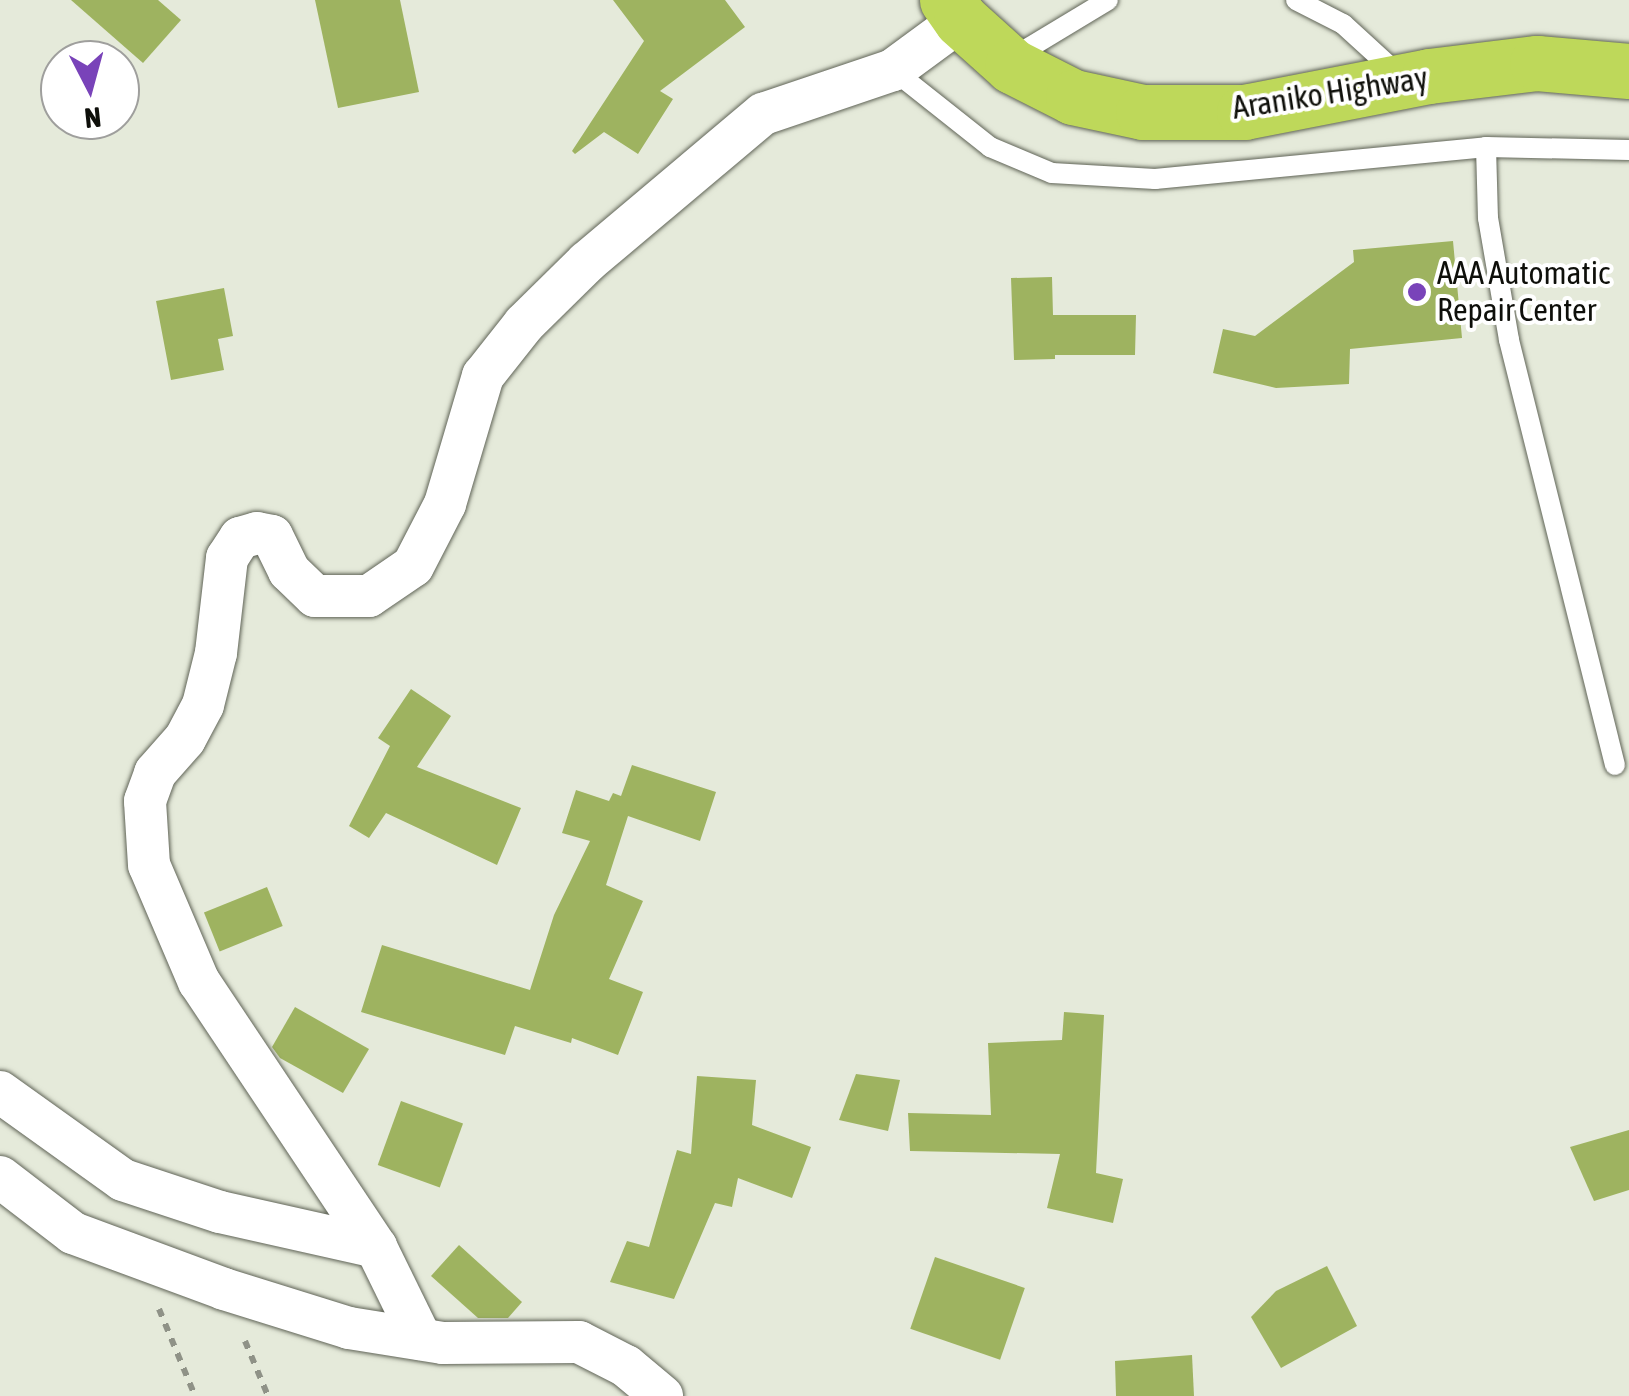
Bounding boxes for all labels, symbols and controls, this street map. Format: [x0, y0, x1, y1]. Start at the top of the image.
north arrow [40, 40, 140, 140]
street label: Araniko Highway [1230, 59, 1430, 127]
text: N [83, 101, 103, 135]
place label: AAA Automatic Repair Center [1437, 255, 1610, 330]
marker: AAA Automatic Repair Center [1406, 281, 1428, 303]

